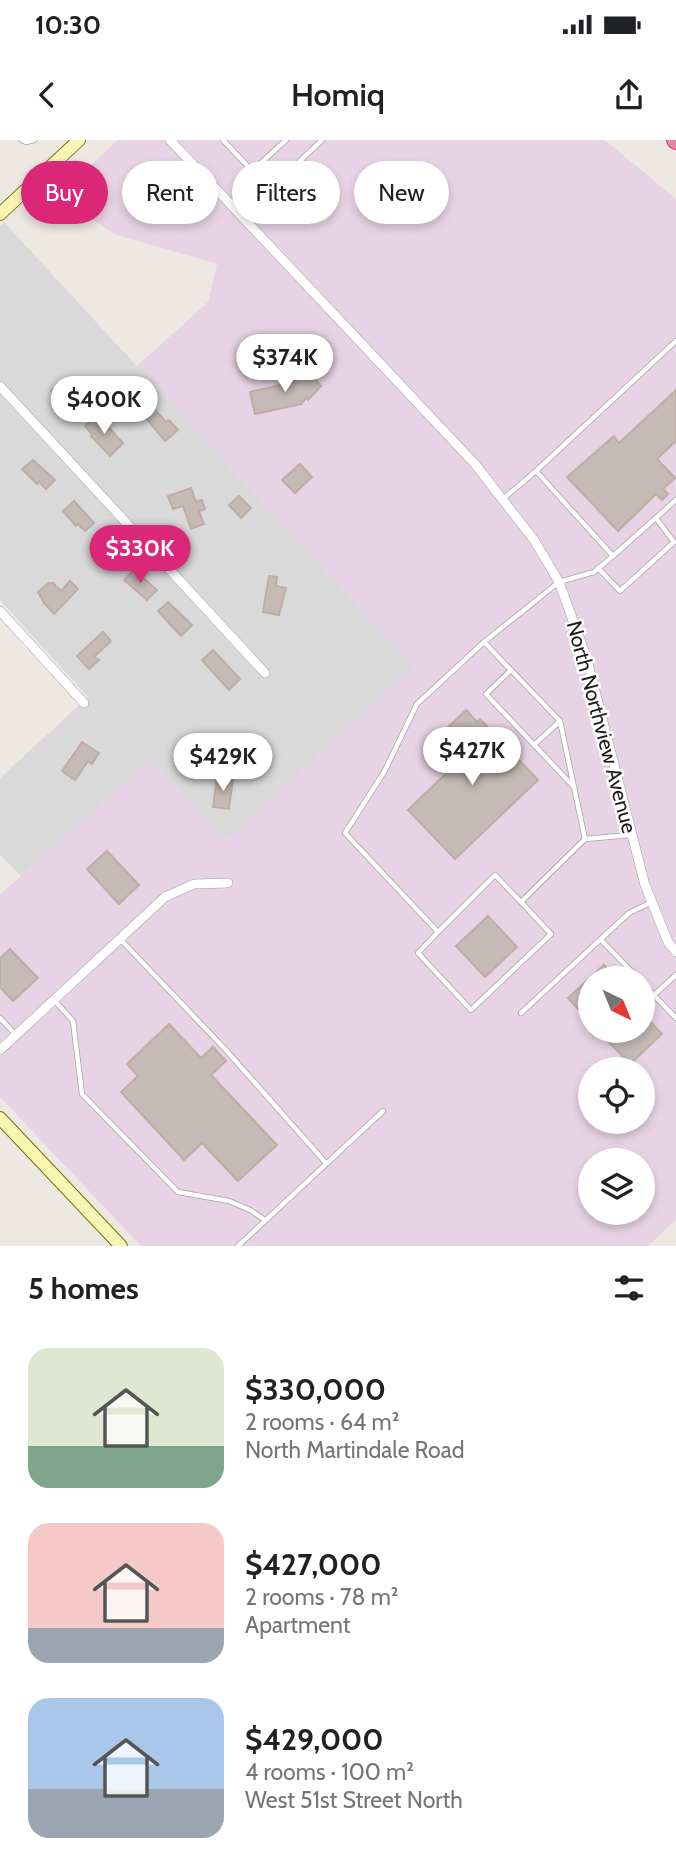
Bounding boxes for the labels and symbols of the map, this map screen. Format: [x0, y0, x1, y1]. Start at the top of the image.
pin: $374K [236, 334, 334, 394]
pin: $400K [55, 376, 153, 436]
pin: $330K [91, 526, 189, 585]
street label: North Northview Avenue [562, 618, 642, 836]
pin: $427K [423, 728, 521, 787]
pin: $429K [174, 734, 272, 793]
north arrow [578, 966, 654, 1043]

